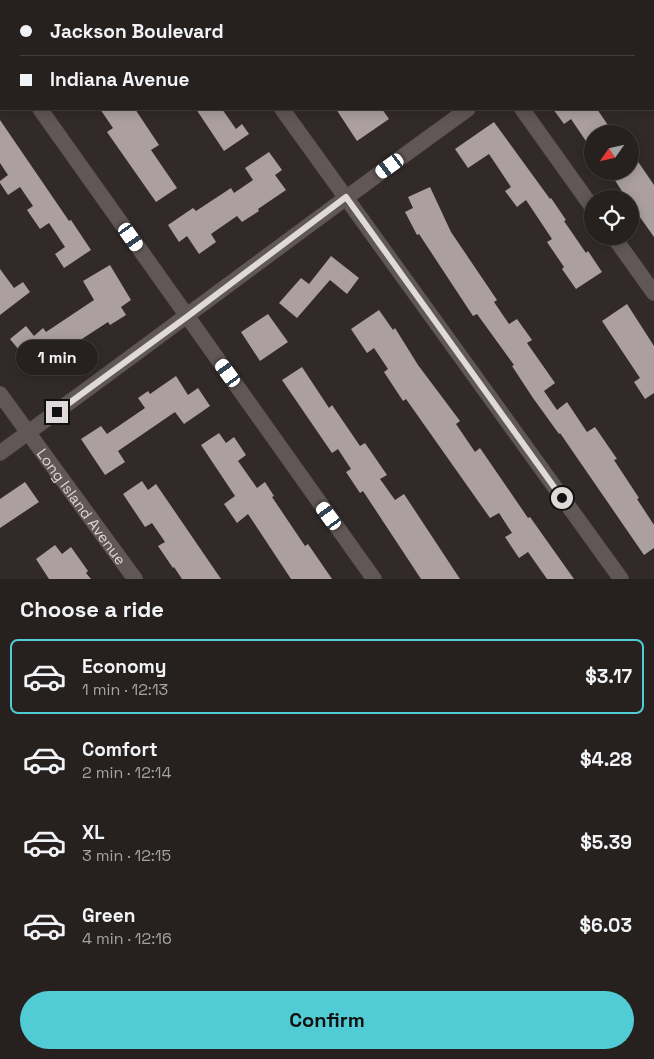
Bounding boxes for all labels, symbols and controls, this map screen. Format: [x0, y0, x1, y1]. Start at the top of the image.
text: Jackson Boulevard [50, 19, 224, 44]
text: Indiana Avenue [50, 67, 189, 92]
north arrow [584, 125, 639, 180]
map controls [584, 125, 639, 245]
car [373, 151, 406, 181]
button: locate [584, 190, 639, 245]
car [116, 220, 145, 254]
callout: 1 min [16, 340, 98, 374]
text: 1 min [37, 347, 77, 368]
car [213, 356, 242, 390]
route end [46, 401, 68, 423]
street label: Long Island Avenue [33, 444, 131, 568]
route start [551, 487, 573, 509]
car [314, 499, 343, 533]
text: Choose a ride [20, 595, 164, 623]
icon: car [22, 654, 67, 699]
text: Economy [82, 654, 166, 679]
text: $3.17 [585, 664, 632, 689]
text: 1 min · 12:13 [82, 679, 168, 700]
icon: car [22, 737, 67, 782]
text: Comfort [82, 737, 158, 762]
text: $4.28 [580, 747, 632, 772]
text: 2 min · 12:14 [82, 762, 172, 783]
icon: car [22, 820, 67, 865]
text: XL [82, 820, 105, 845]
text: $5.39 [580, 830, 632, 855]
text: 3 min · 12:15 [82, 845, 171, 866]
icon: car [22, 903, 67, 948]
text: Green [82, 903, 135, 928]
text: $6.03 [579, 913, 632, 938]
text: 4 min · 12:16 [82, 928, 172, 949]
button: Confirm [20, 991, 634, 1049]

